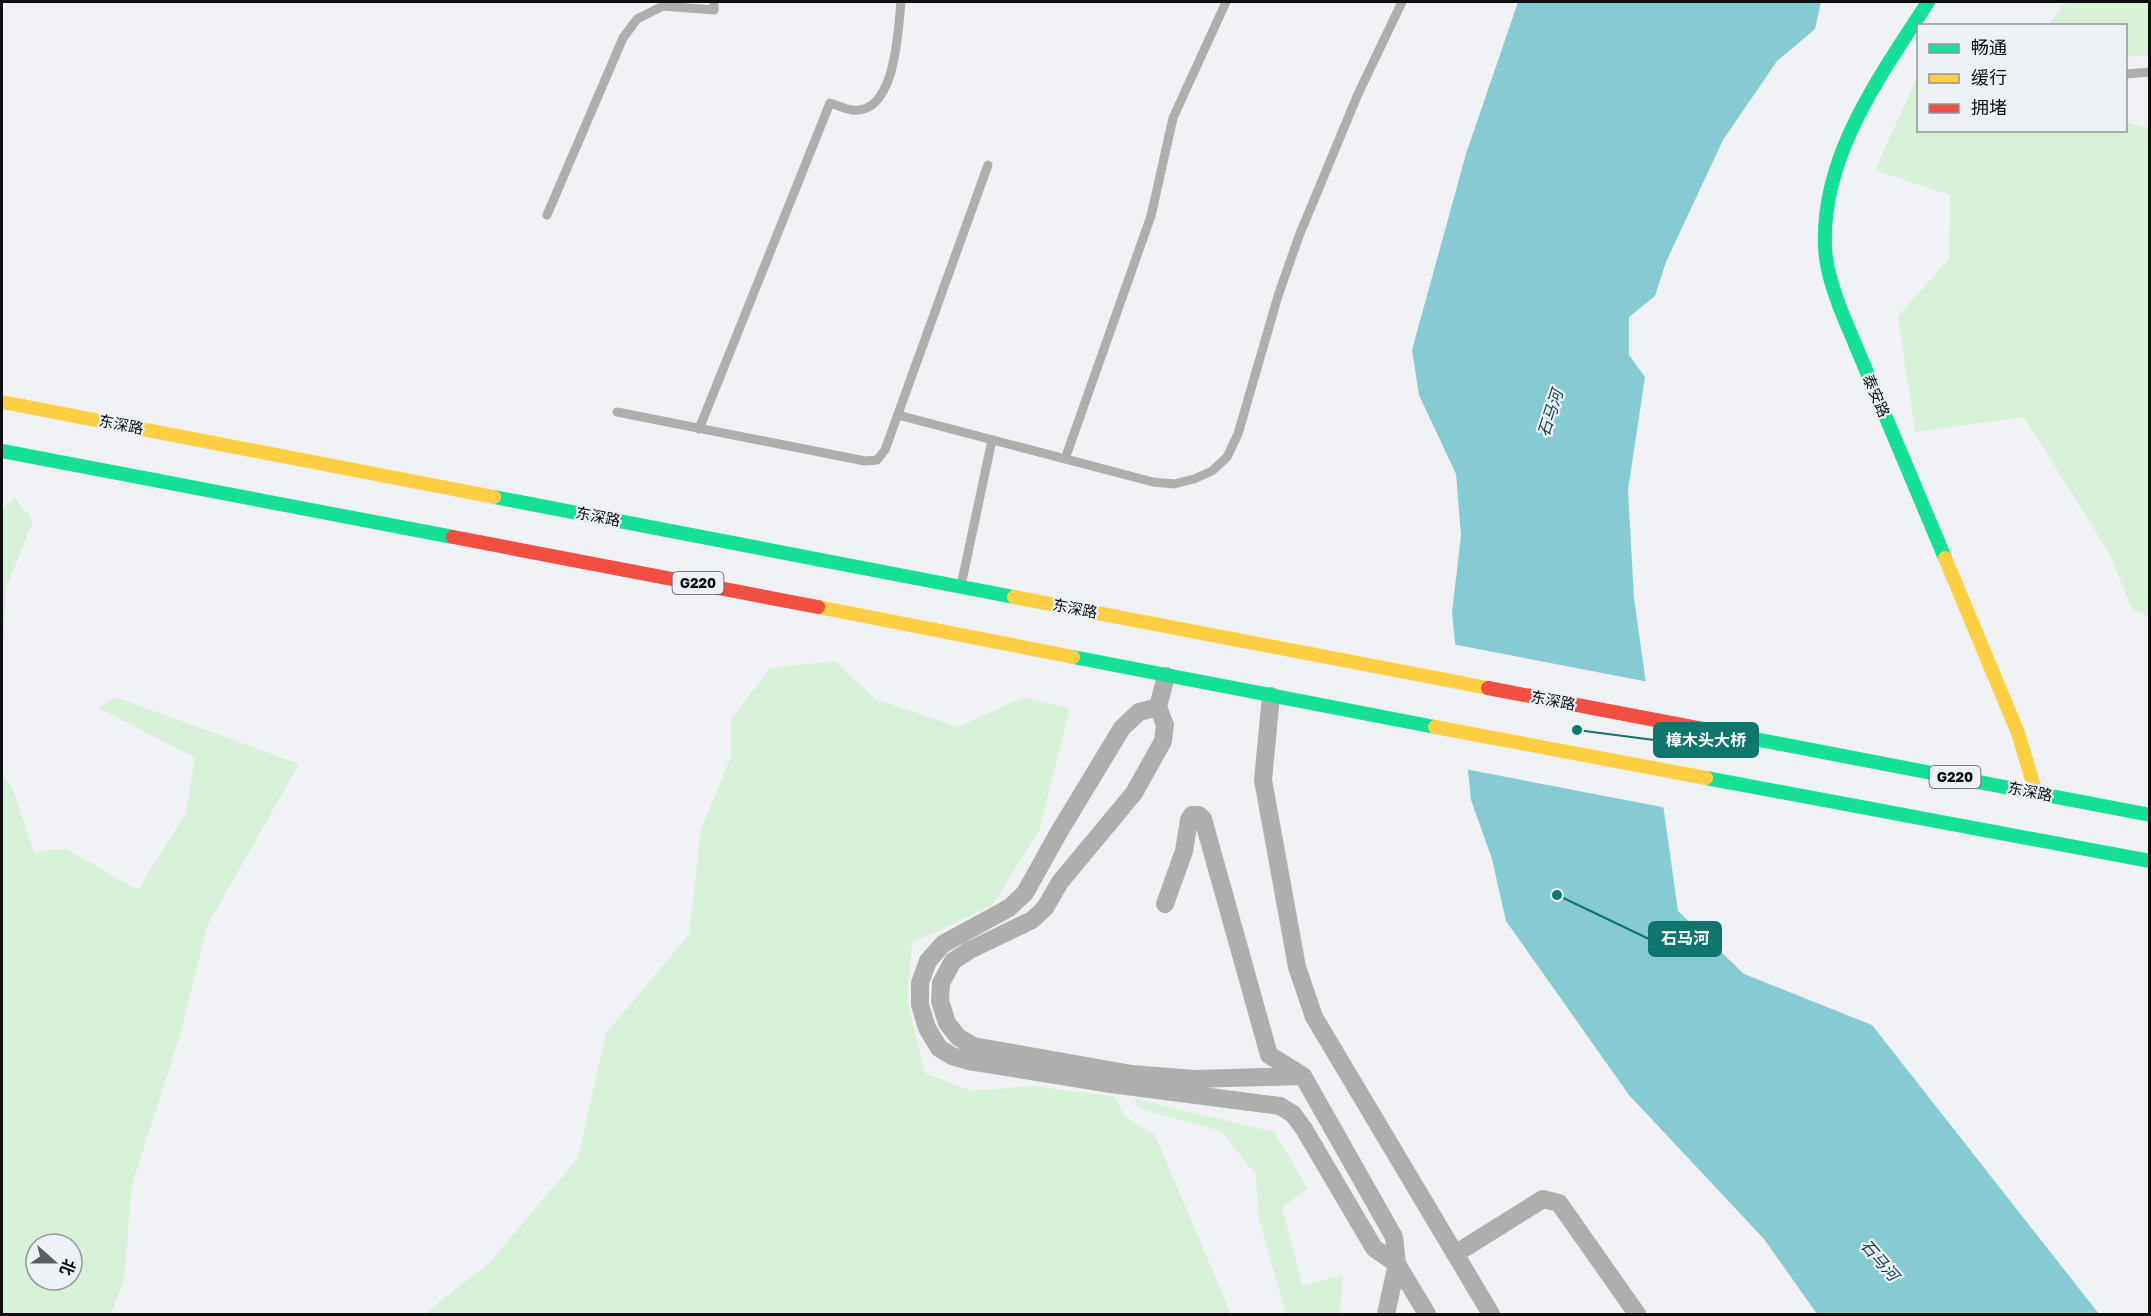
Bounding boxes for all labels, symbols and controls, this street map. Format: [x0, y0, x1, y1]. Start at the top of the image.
legend [1917, 24, 2127, 132]
text: 畅通 [1971, 36, 2007, 58]
text: 缓行 [1971, 66, 2007, 88]
text: 拥堵 [1971, 96, 2007, 118]
street label: 泰安路 [1860, 371, 1894, 420]
water label: 石马河 [1533, 384, 1568, 439]
street label: 东深路 [97, 411, 145, 437]
street label: 东深路 [574, 503, 622, 529]
road number: G220 [672, 572, 724, 594]
street label: 东深路 [1051, 595, 1099, 621]
street label: 东深路 [1529, 687, 1577, 713]
callout: 樟木头大桥 [1654, 723, 1758, 757]
text: 樟木头大桥 [1666, 730, 1747, 750]
road number: G220 [1930, 766, 1980, 788]
street label: 东深路 [2006, 778, 2054, 804]
callout: 石马河 [1649, 922, 1721, 956]
text: 石马河 [1661, 928, 1709, 948]
north arrow [24, 1232, 84, 1292]
water label: 石马河 [1857, 1235, 1905, 1287]
text: 北 [56, 1256, 80, 1278]

